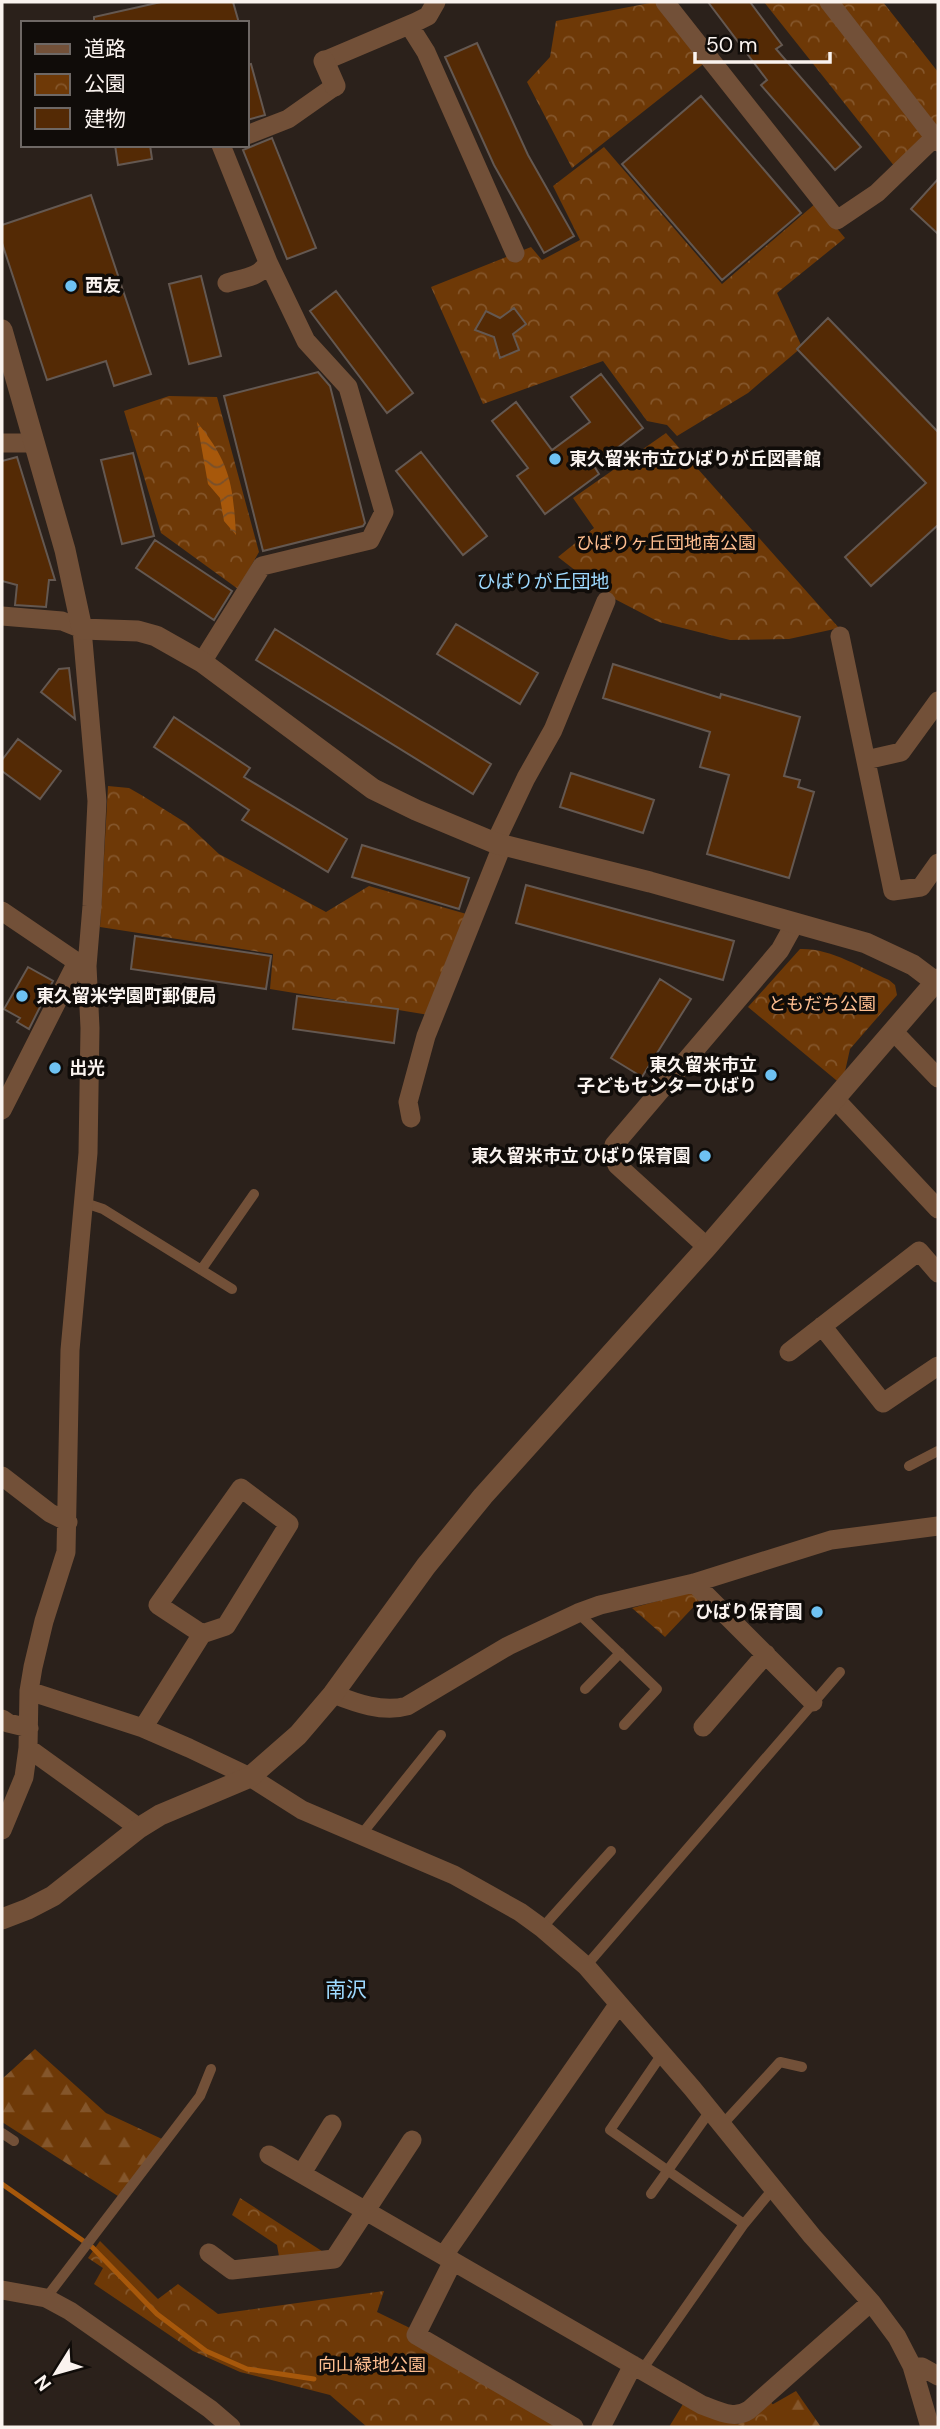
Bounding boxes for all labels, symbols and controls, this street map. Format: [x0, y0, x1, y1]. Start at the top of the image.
legend [21, 21, 248, 147]
scale bar [695, 21, 830, 65]
text: 50 m [706, 31, 757, 59]
text: 道路 [84, 35, 126, 63]
text: 公園 [84, 70, 126, 98]
text: 建物 [84, 105, 126, 133]
place label: 西友 [85, 274, 121, 298]
marker: 西友 [63, 278, 79, 294]
place label: 東久留米市立ひばりが丘図書館 [569, 447, 821, 471]
marker: 東久留米市立ひばりが丘図書館 [547, 451, 563, 467]
park label: ひばりヶ丘団地南公園 [576, 531, 756, 555]
district label: ひばりが丘団地 [476, 569, 610, 594]
place label: 東久留米学園町郵便局 [36, 984, 216, 1008]
marker: 東久留米学園町郵便局 [14, 988, 30, 1004]
park label: ともだち公園 [768, 992, 876, 1016]
place label: 東久留米市立 子どもセンターひばり [577, 1053, 757, 1098]
place label: 出光 [69, 1056, 105, 1080]
marker: 出光 [47, 1060, 63, 1076]
marker: 東久留米市立 子どもセンターひばり [763, 1067, 779, 1083]
place label: 東久留米市立 ひばり保育園 [471, 1144, 691, 1168]
marker: 東久留米市立 ひばり保育園 [697, 1148, 713, 1164]
place label: ひばり保育園 [695, 1600, 803, 1624]
marker: ひばり保育園 [809, 1604, 825, 1620]
district label: 南沢 [325, 1976, 367, 2004]
north arrow [21, 2338, 91, 2408]
park label: 向山緑地公園 [318, 2353, 426, 2377]
text: N [29, 2370, 57, 2396]

